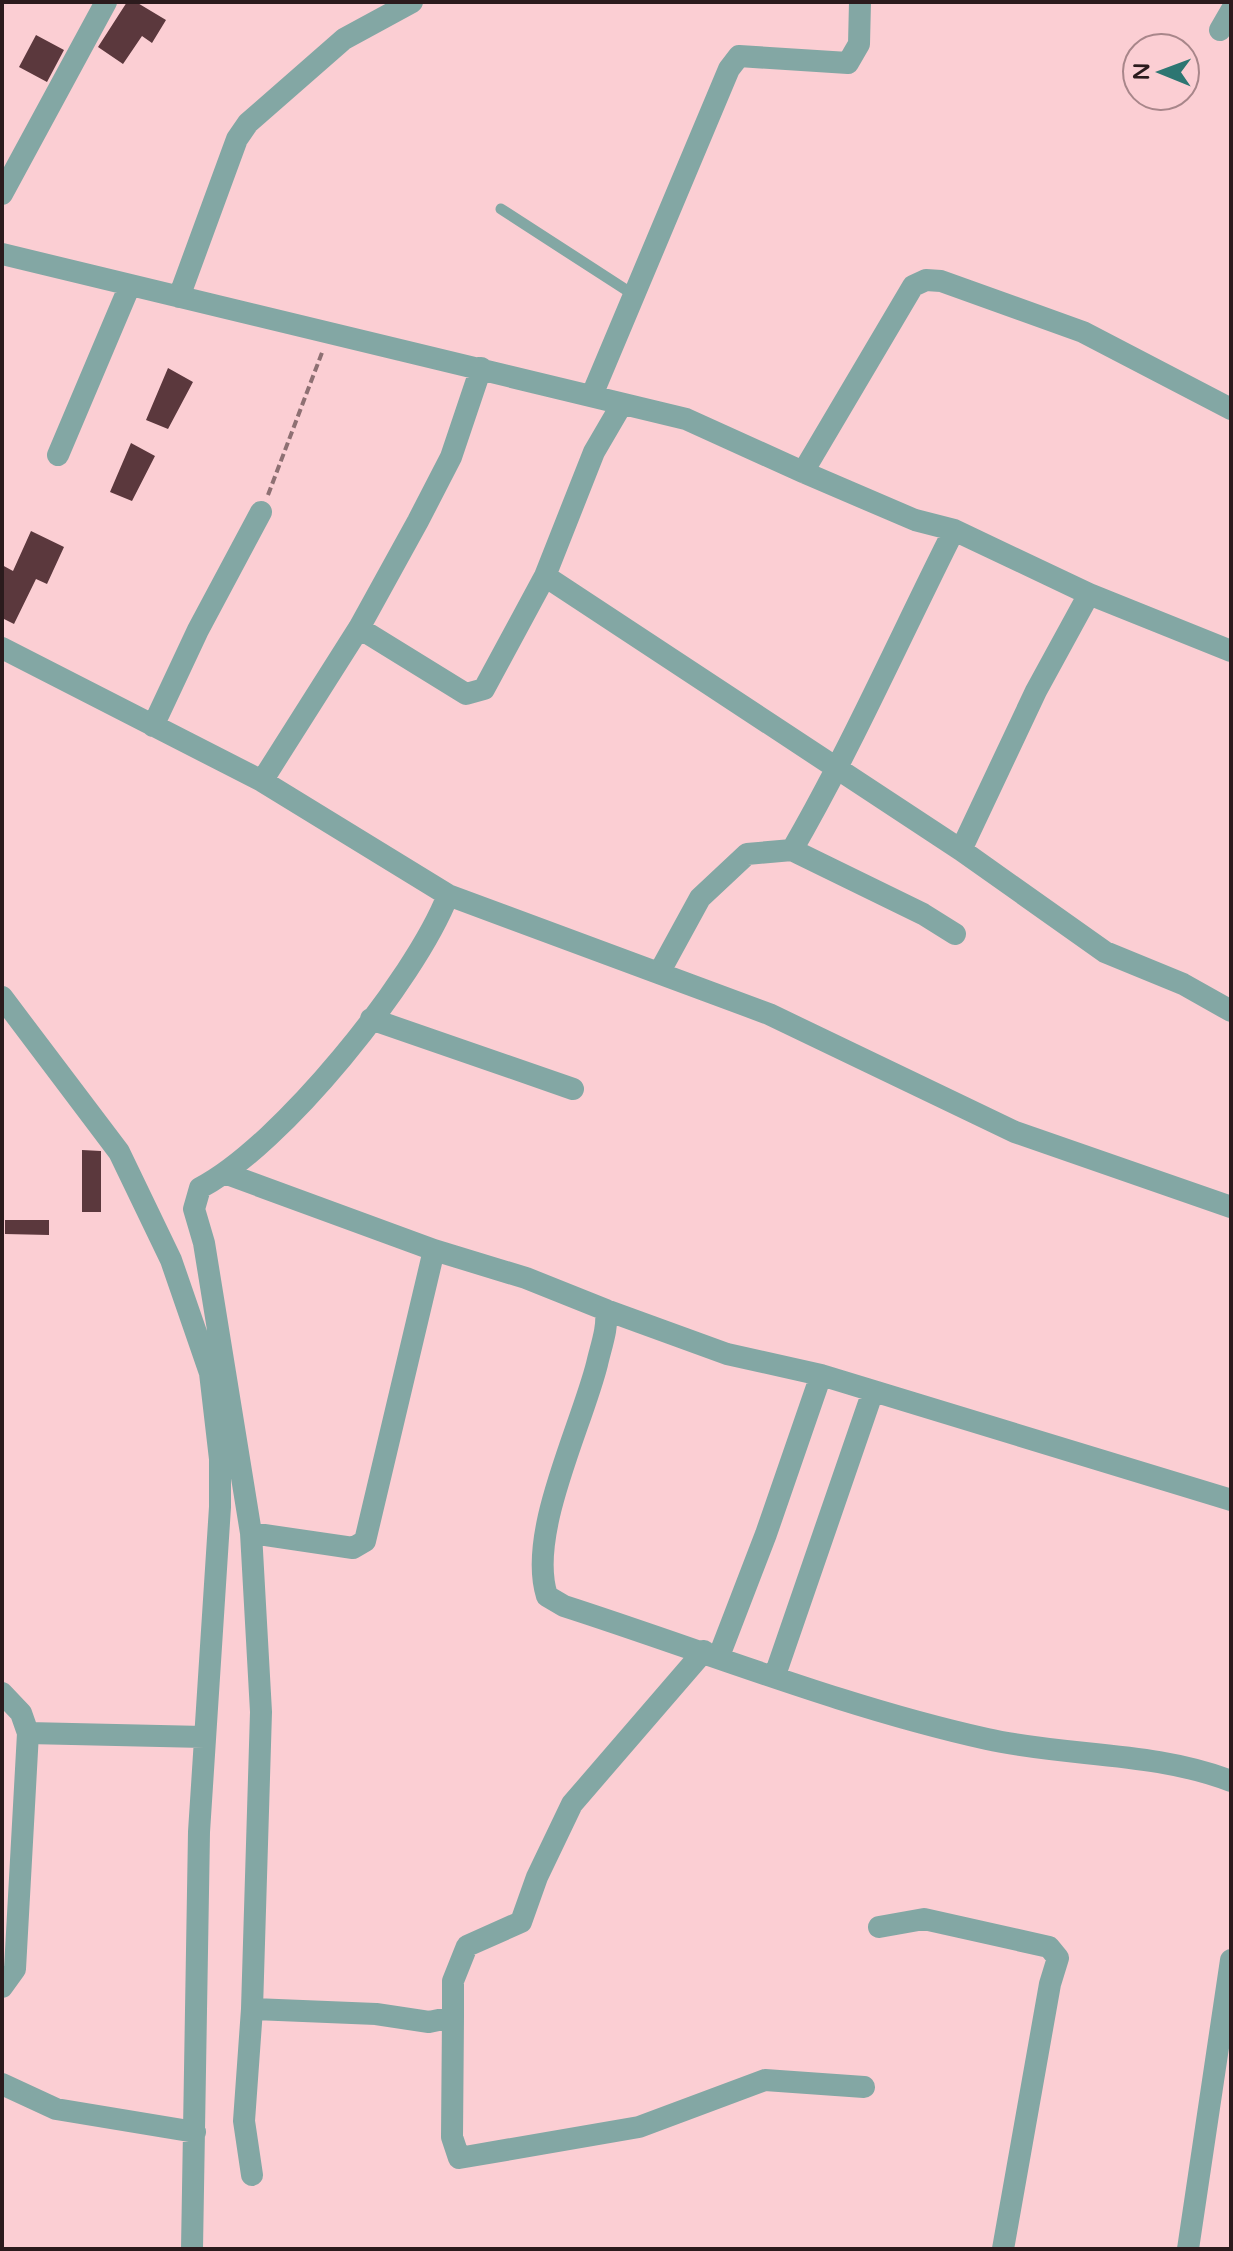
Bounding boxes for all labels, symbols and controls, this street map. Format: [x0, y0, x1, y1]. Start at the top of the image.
north arrow [1121, 32, 1201, 112]
text: N [1129, 63, 1155, 81]

